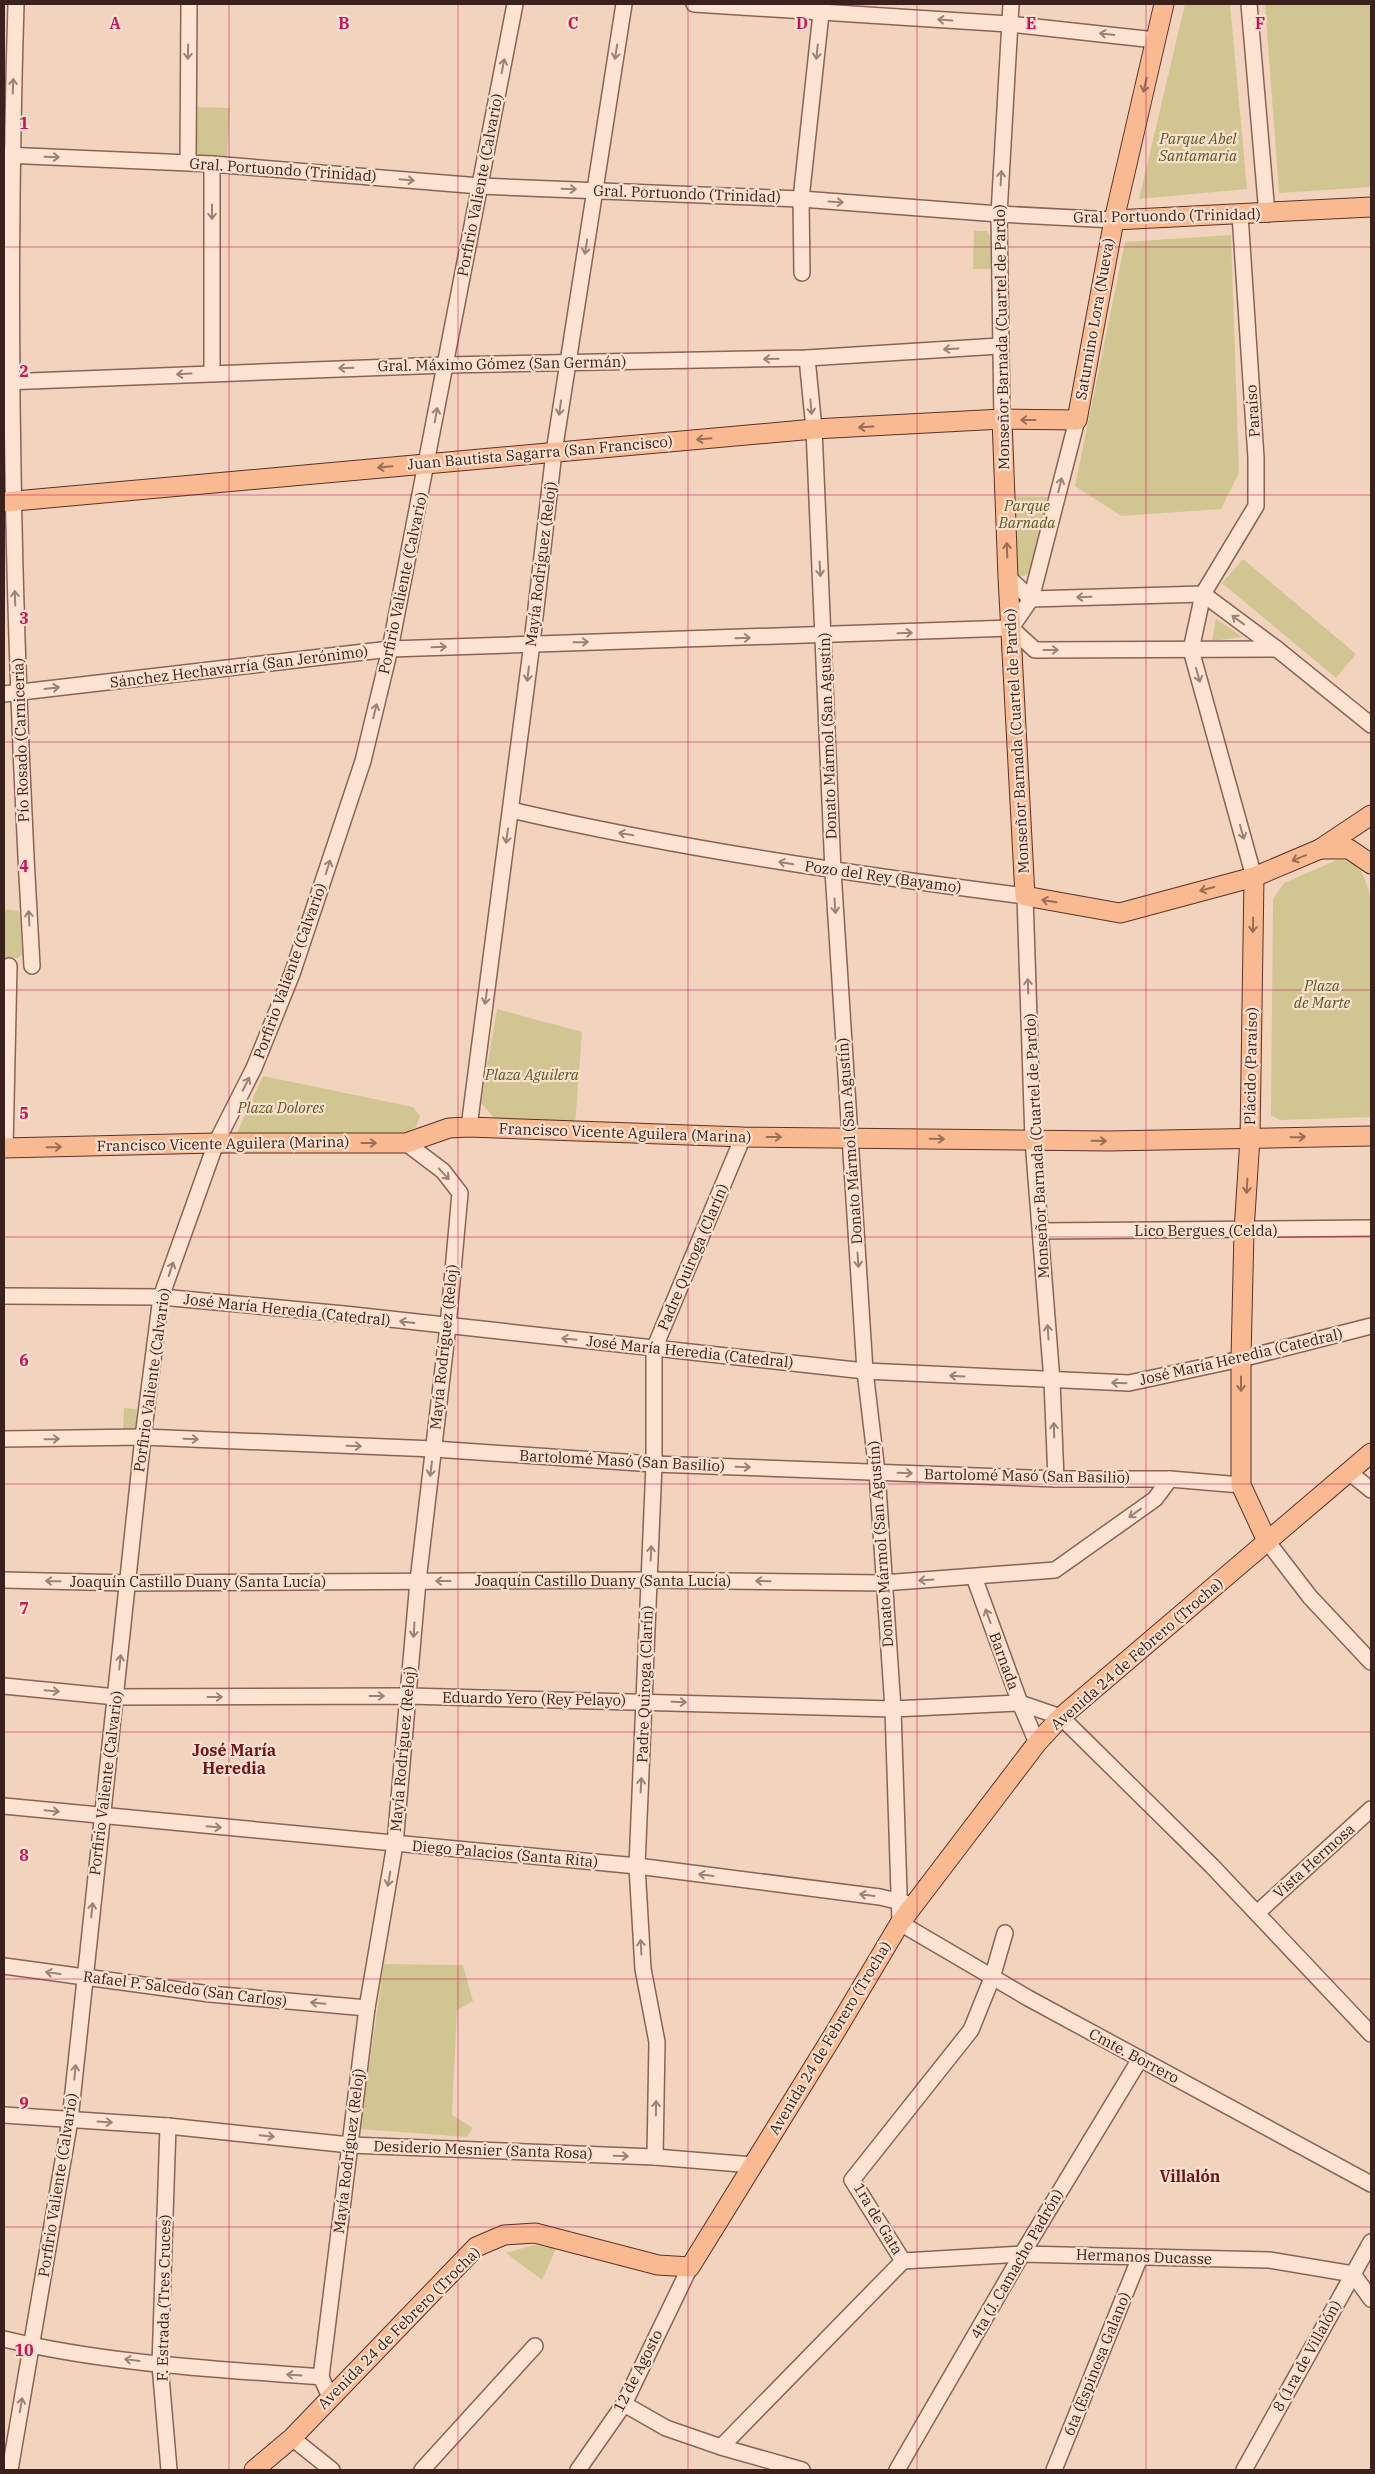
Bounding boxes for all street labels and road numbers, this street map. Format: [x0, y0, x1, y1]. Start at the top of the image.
street label: Porfirio Valiente (Calvario) [452, 92, 507, 278]
street label: Gral. Portuondo (Trinidad) [189, 153, 377, 186]
street label: Gral. Portuondo (Trinidad) [593, 181, 781, 206]
street label: Monseñor Barnada (Cuartel de Pardo) [990, 204, 1013, 470]
street label: Gral. Portuondo (Trinidad) [1073, 204, 1261, 227]
street label: Saturnino Lora (Nueva) [1071, 236, 1118, 402]
street label: Gral. Máximo Gómez (San Germán) [378, 352, 626, 375]
street label: Paraíso [1241, 384, 1264, 438]
street label: Juan Bautista Sagarra (San Francisco) [406, 431, 673, 474]
street label: Mayía Rodríguez (Reloj) [521, 480, 560, 648]
street label: Porfirio Valiente (Calvario) [374, 490, 431, 676]
street label: Monseñor Barnada (Cuartel de Pardo) [1000, 608, 1033, 874]
street label: Donato Mármol (San Agustín) [814, 632, 841, 840]
street label: Sánchez Hechavarría (San Jerónimo) [109, 641, 369, 692]
street label: Pío Rosado (Carnicería) [8, 657, 33, 823]
street label: Pozo del Rey (Bayamo) [804, 856, 963, 897]
street label: Porfirio Valiente (Calvario) [249, 880, 330, 1061]
street label: Plácido (Paraíso) [1240, 1007, 1261, 1125]
street label: Monseñor Barnada (Cuartel de Pardo) [1020, 1013, 1053, 1279]
street label: Donato Mármol (San Agustín) [833, 1037, 866, 1245]
street label: Francisco Vicente Aguilera (Marina) [498, 1119, 752, 1146]
street label: Francisco Vicente Aguilera (Marina) [96, 1132, 350, 1155]
street label: Padre Quiroga (Clarín) [653, 1181, 732, 1333]
street label: Lico Bergues (Celda) [1134, 1221, 1278, 1240]
street label: Mayía Rodríguez (Reloj) [425, 1263, 462, 1431]
street label: Porfirio Valiente (Calvario) [129, 1286, 174, 1473]
street label: José María Heredia (Catedral) [183, 1289, 391, 1330]
street label: José María Heredia (Catedral) [1137, 1324, 1344, 1389]
street label: José María Heredia (Catedral) [586, 1331, 794, 1372]
street label: Donato Mármol (San Agustín) [864, 1440, 897, 1648]
street label: Bartolomé Masó (San Basilio) [519, 1446, 725, 1475]
street label: Bartolomé Masó (San Basilio) [924, 1464, 1130, 1487]
street label: Joaquín Castillo Duany (Santa Lucía) [475, 1571, 731, 1590]
street label: Joaquín Castillo Duany (Santa Lucía) [70, 1572, 326, 1591]
street label: Avenida 24 de Febrero (Trocha) [1047, 1574, 1227, 1734]
street label: Padre Quiroga (Clarín) [632, 1605, 657, 1763]
street label: Barnada [985, 1629, 1024, 1692]
street label: Mayía Rodríguez (Reloj) [386, 1665, 419, 1833]
street label: Eduardo Yero (Rey Pelayo) [442, 1687, 626, 1710]
street label: Porfirio Valiente (Calvario) [85, 1689, 126, 1876]
street label: Vista Hermosa [1269, 1819, 1358, 1902]
street label: Diego Palacios (Santa Rita) [411, 1836, 599, 1871]
street label: Avenida 24 de Febrero (Trocha) [764, 1938, 895, 2138]
street label: Rafael P. Salcedo (San Carlos) [82, 1967, 288, 2010]
street label: Cmte. Borrero [1086, 2024, 1183, 2087]
street label: Mayía Rodríguez (Reloj) [329, 2067, 368, 2235]
street label: Porfirio Valiente (Calvario) [34, 2092, 81, 2278]
street label: Desiderio Mesnier (Santa Rosa) [373, 2136, 593, 2163]
street label: 1ra de Gata [850, 2179, 907, 2258]
street label: 4ta (J. Camacho Padrón) [966, 2185, 1067, 2342]
street label: F. Estrada (Tres Cruces) [153, 2214, 174, 2382]
street label: Avenida 24 de Febrero (Trocha) [313, 2242, 484, 2413]
street label: Hermanos Ducasse [1076, 2245, 1212, 2268]
street label: 6ta (Espinosa Galano) [1059, 2289, 1134, 2439]
street label: 8 (1ra de Villalón) [1268, 2297, 1345, 2415]
street label: 12 de Agosto [609, 2326, 666, 2415]

